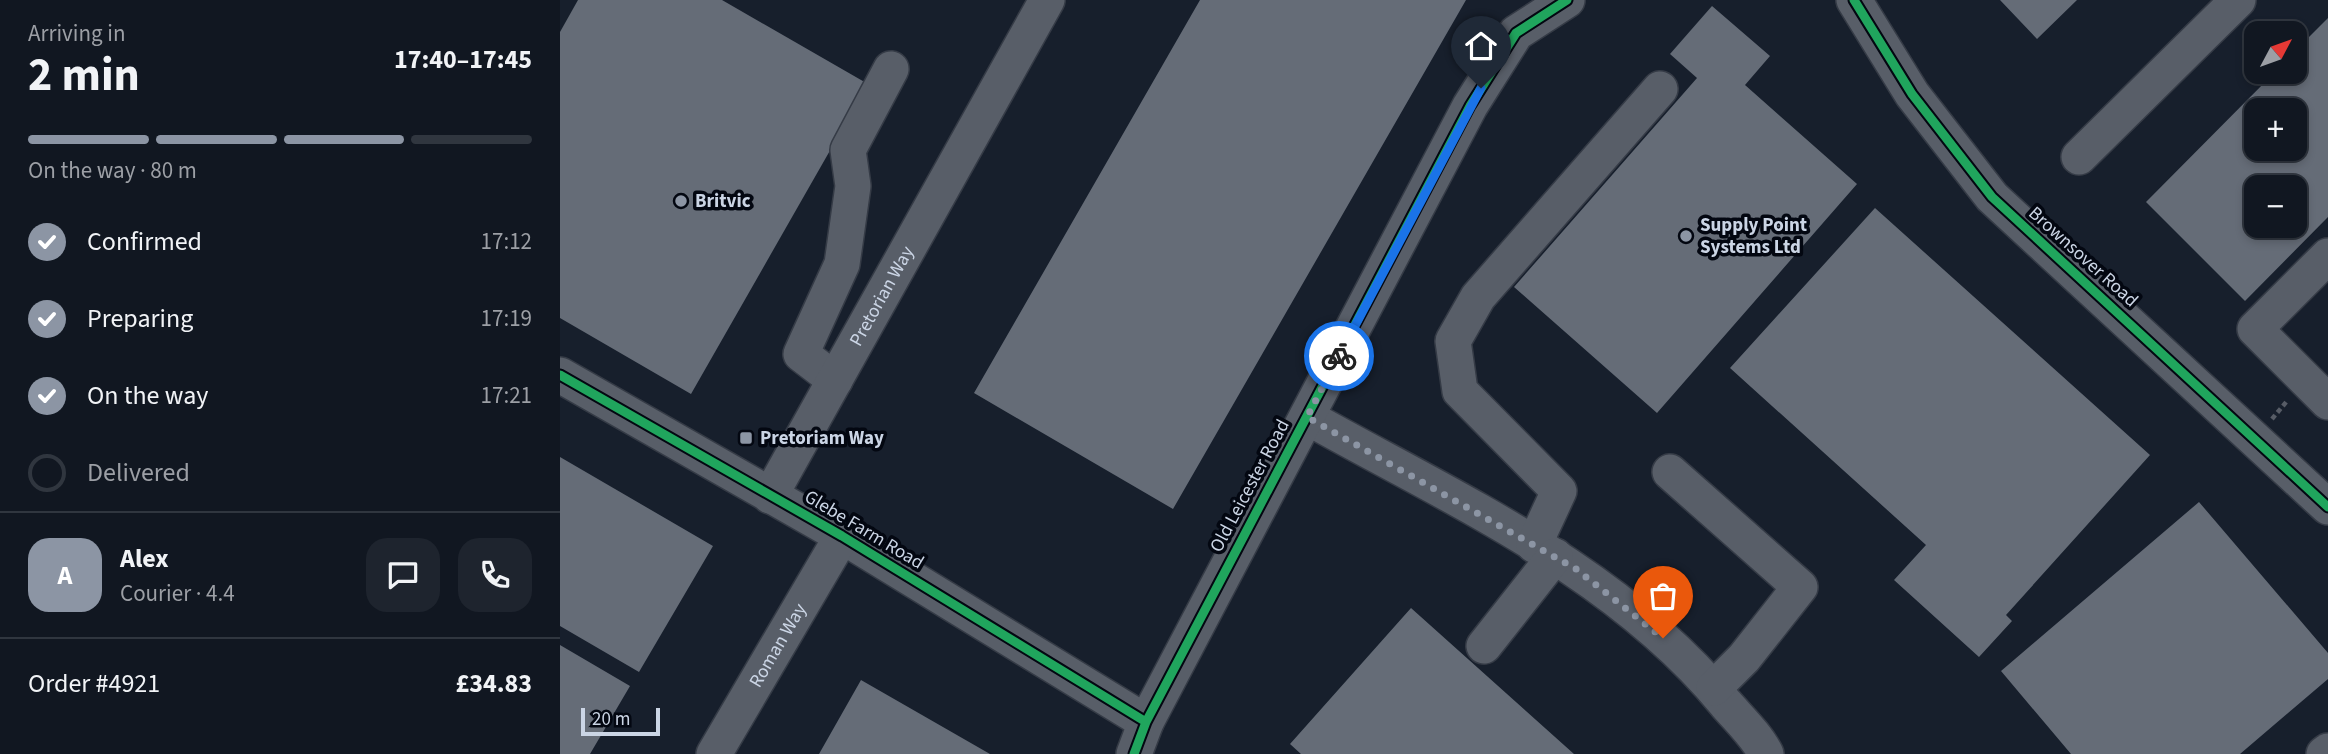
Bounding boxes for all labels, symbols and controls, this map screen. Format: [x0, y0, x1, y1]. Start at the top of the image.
pin [1451, 16, 1511, 88]
text: Arriving in [28, 17, 126, 50]
north arrow [2244, 21, 2306, 84]
map controls [2244, 21, 2307, 238]
icon: home [1462, 27, 1500, 65]
text: 17:40–17:45 [394, 41, 532, 78]
text: 2 min [28, 43, 140, 108]
button: + [2244, 98, 2307, 161]
text: On the way · 80 m [28, 154, 197, 187]
button: − [2244, 175, 2307, 238]
place label: Britvic [695, 188, 751, 215]
marker: Britvic [673, 193, 689, 209]
street label: Brownsover Road [2022, 200, 2144, 314]
place label: Supply Point Systems Ltd [1700, 212, 1807, 261]
icon: check [28, 223, 66, 261]
text: Confirmed [87, 223, 202, 260]
text: 17:12 [481, 225, 532, 258]
marker: Supply Point Systems Ltd [1678, 228, 1694, 244]
street label: Pretorian Way [843, 241, 921, 351]
icon: check [28, 300, 66, 338]
text: Preparing [87, 300, 193, 337]
text: 17:19 [481, 302, 532, 335]
courier [1304, 321, 1374, 391]
icon: bike [1320, 337, 1358, 375]
icon: check [28, 377, 66, 415]
text: On the way [87, 377, 208, 414]
text: 17:21 [481, 379, 532, 412]
street label: Old Leicester Road [1204, 415, 1296, 557]
place label: Pretoriam Way [760, 425, 884, 452]
marker: Pretoriam Way [738, 430, 754, 446]
text: Delivered [87, 454, 190, 491]
street label: Glebe Farm Road [799, 484, 929, 576]
button: chat [366, 538, 440, 612]
button: phone [458, 538, 532, 612]
text: Alex [120, 540, 169, 577]
text: A [58, 557, 72, 594]
pin [1633, 566, 1693, 638]
text: Courier · 4.4 [120, 577, 235, 610]
icon: bag [1644, 577, 1682, 615]
street label: Roman Way [742, 598, 813, 693]
text: Order #4921 [28, 665, 160, 702]
text: £34.83 [456, 665, 532, 702]
scale bar [581, 705, 660, 737]
text: 20 m [592, 706, 630, 733]

